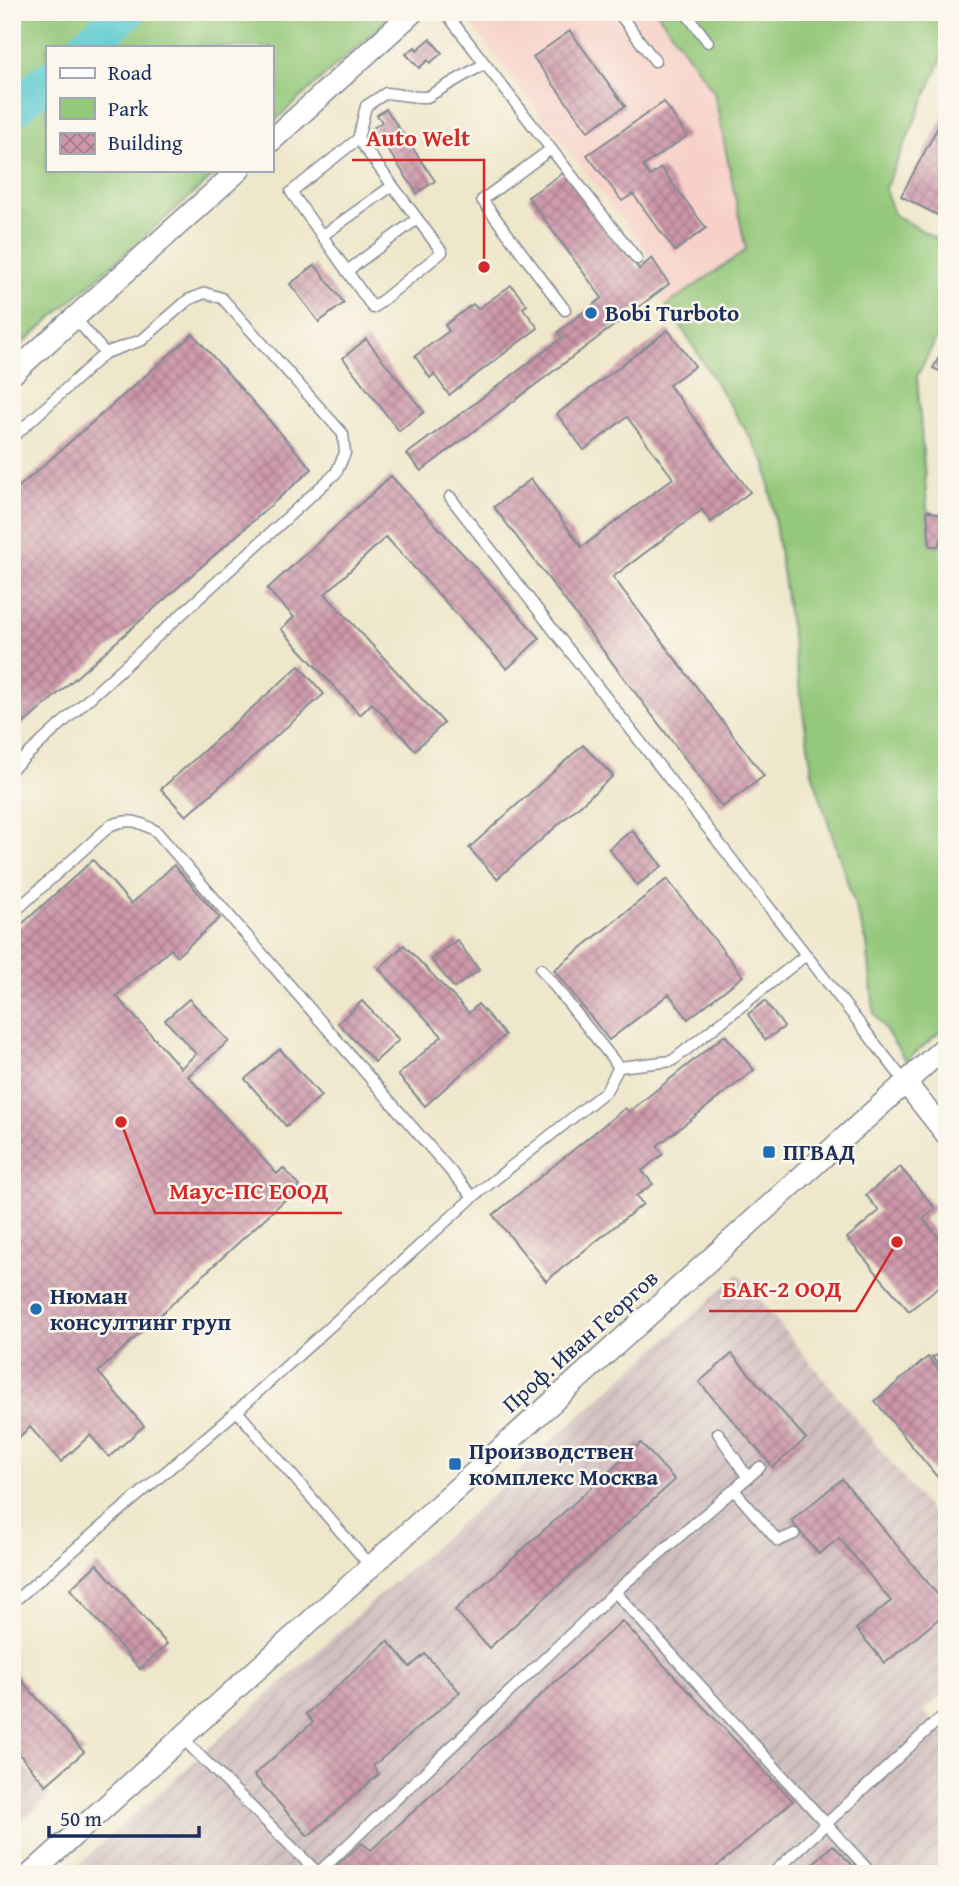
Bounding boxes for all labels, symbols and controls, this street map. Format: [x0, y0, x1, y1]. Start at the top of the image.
legend [46, 46, 273, 172]
text: Road [108, 57, 153, 88]
text: Park [108, 93, 149, 124]
callout: Auto Welt [352, 115, 484, 160]
text: Auto Welt [366, 120, 470, 155]
text: Building [108, 127, 183, 158]
place label: Bobi Turboto [605, 296, 739, 329]
marker: Bobi Turboto [583, 305, 599, 321]
place label: ПГВАД [783, 1135, 855, 1168]
marker: ПГВАД [761, 1144, 777, 1160]
callout: Маус-ПС ЕООД [155, 1168, 342, 1213]
text: Маус-ПС ЕООД [169, 1173, 329, 1208]
street label: Проф. Иван Георгов [494, 1261, 665, 1420]
callout: БАК-2 ООД [709, 1266, 856, 1311]
text: БАК-2 ООД [722, 1271, 842, 1306]
place label: Нюман консултинг груп [50, 1279, 231, 1338]
marker: Нюман консултинг груп [28, 1301, 44, 1317]
place label: Производствен комплекс Москва [469, 1434, 659, 1493]
marker: Производствен комплекс Москва [447, 1456, 463, 1472]
scale bar [49, 1795, 200, 1839]
text: 50 m [60, 1803, 102, 1834]

